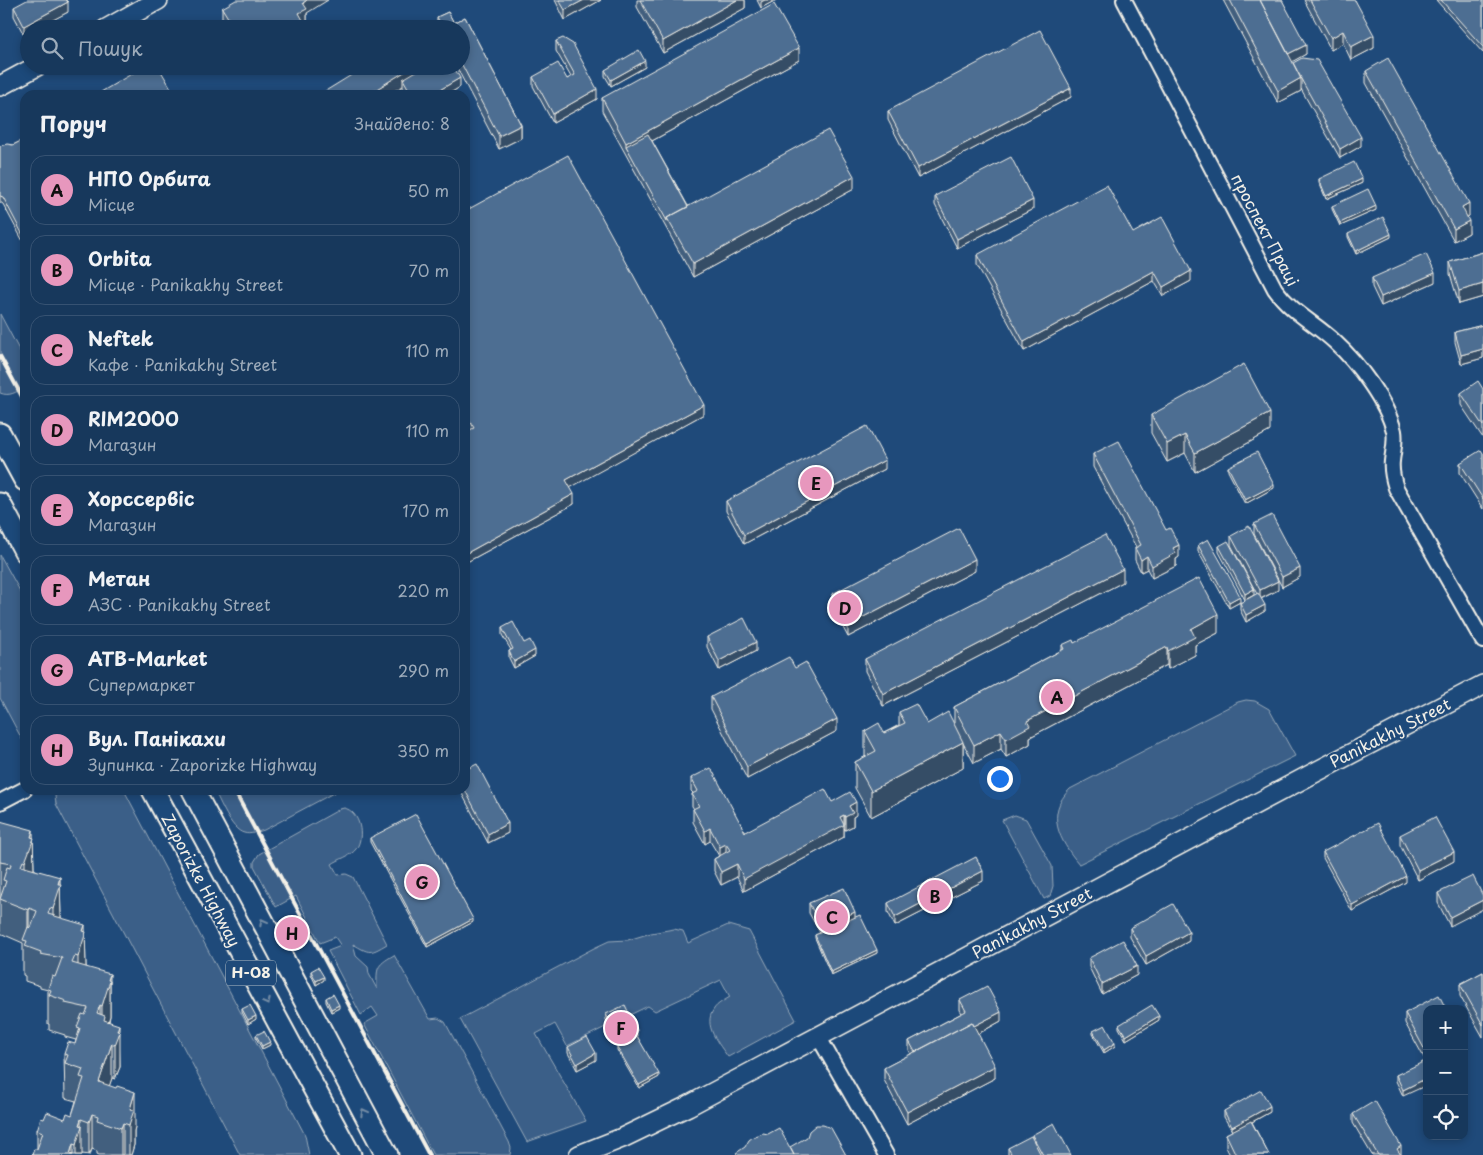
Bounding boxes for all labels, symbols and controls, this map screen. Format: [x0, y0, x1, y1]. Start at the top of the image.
search box [20, 20, 470, 75]
icon: search [38, 34, 66, 62]
text: Пошук [78, 34, 143, 62]
text: Поруч [40, 107, 107, 139]
text: Знайдено: 8 [355, 111, 450, 135]
text: НПО Орбита [88, 164, 211, 192]
street label: проспект Праці [1226, 169, 1306, 290]
text: A [51, 178, 63, 202]
text: 50 m [408, 178, 449, 202]
text: Місце [88, 192, 135, 216]
text: Orbita [88, 244, 152, 272]
text: B [52, 258, 62, 282]
text: 70 m [409, 258, 449, 282]
text: Місце · Panikakhy Street [88, 272, 283, 296]
text: Neftek [88, 324, 153, 352]
text: C [51, 338, 63, 362]
text: 110 m [406, 338, 449, 362]
text: Кафе · Panikakhy Street [88, 352, 277, 376]
text: RIM2000 [88, 404, 179, 432]
text: D [51, 418, 63, 442]
text: 110 m [406, 418, 449, 442]
text: Магазин [88, 432, 157, 456]
pin: E [800, 464, 832, 502]
text: Хорссервіс [88, 484, 194, 512]
text: E [52, 498, 62, 522]
text: 170 m [403, 498, 449, 522]
text: Магазин [88, 512, 157, 536]
text: Метан [88, 564, 150, 592]
text: F [52, 578, 62, 602]
text: 220 m [398, 578, 449, 602]
pin: D [829, 589, 861, 627]
text: АЗС · Panikakhy Street [88, 592, 270, 616]
text: ATB-Market [88, 644, 208, 672]
text: G [50, 658, 64, 682]
text: 290 m [398, 658, 449, 682]
text: Супермаркет [88, 672, 195, 696]
pin: A [1041, 678, 1073, 716]
street label: Panikakhy Street [1325, 691, 1455, 773]
text: Вул. Панікахи [88, 724, 226, 752]
text: H [51, 738, 63, 762]
text: 350 m [397, 738, 449, 762]
text: Зупинка · Zaporizke Highway [88, 752, 317, 776]
your location [987, 766, 1013, 792]
street label: Zaporizke Highway [157, 809, 247, 950]
pin: G [406, 863, 438, 901]
pin: B [919, 877, 951, 915]
street label: Panikakhy Street [967, 880, 1096, 964]
pin: C [816, 898, 848, 936]
pin: H [276, 914, 308, 952]
one-way arrow [259, 919, 269, 928]
road number: Н-08 [226, 960, 276, 986]
one-way arrow [261, 997, 271, 1006]
map controls [1423, 1005, 1468, 1140]
button: + [1423, 1005, 1468, 1050]
pin: F [605, 1009, 637, 1047]
button: − [1423, 1050, 1468, 1095]
button: locate [1423, 1095, 1468, 1140]
one-way arrow [360, 1108, 370, 1117]

